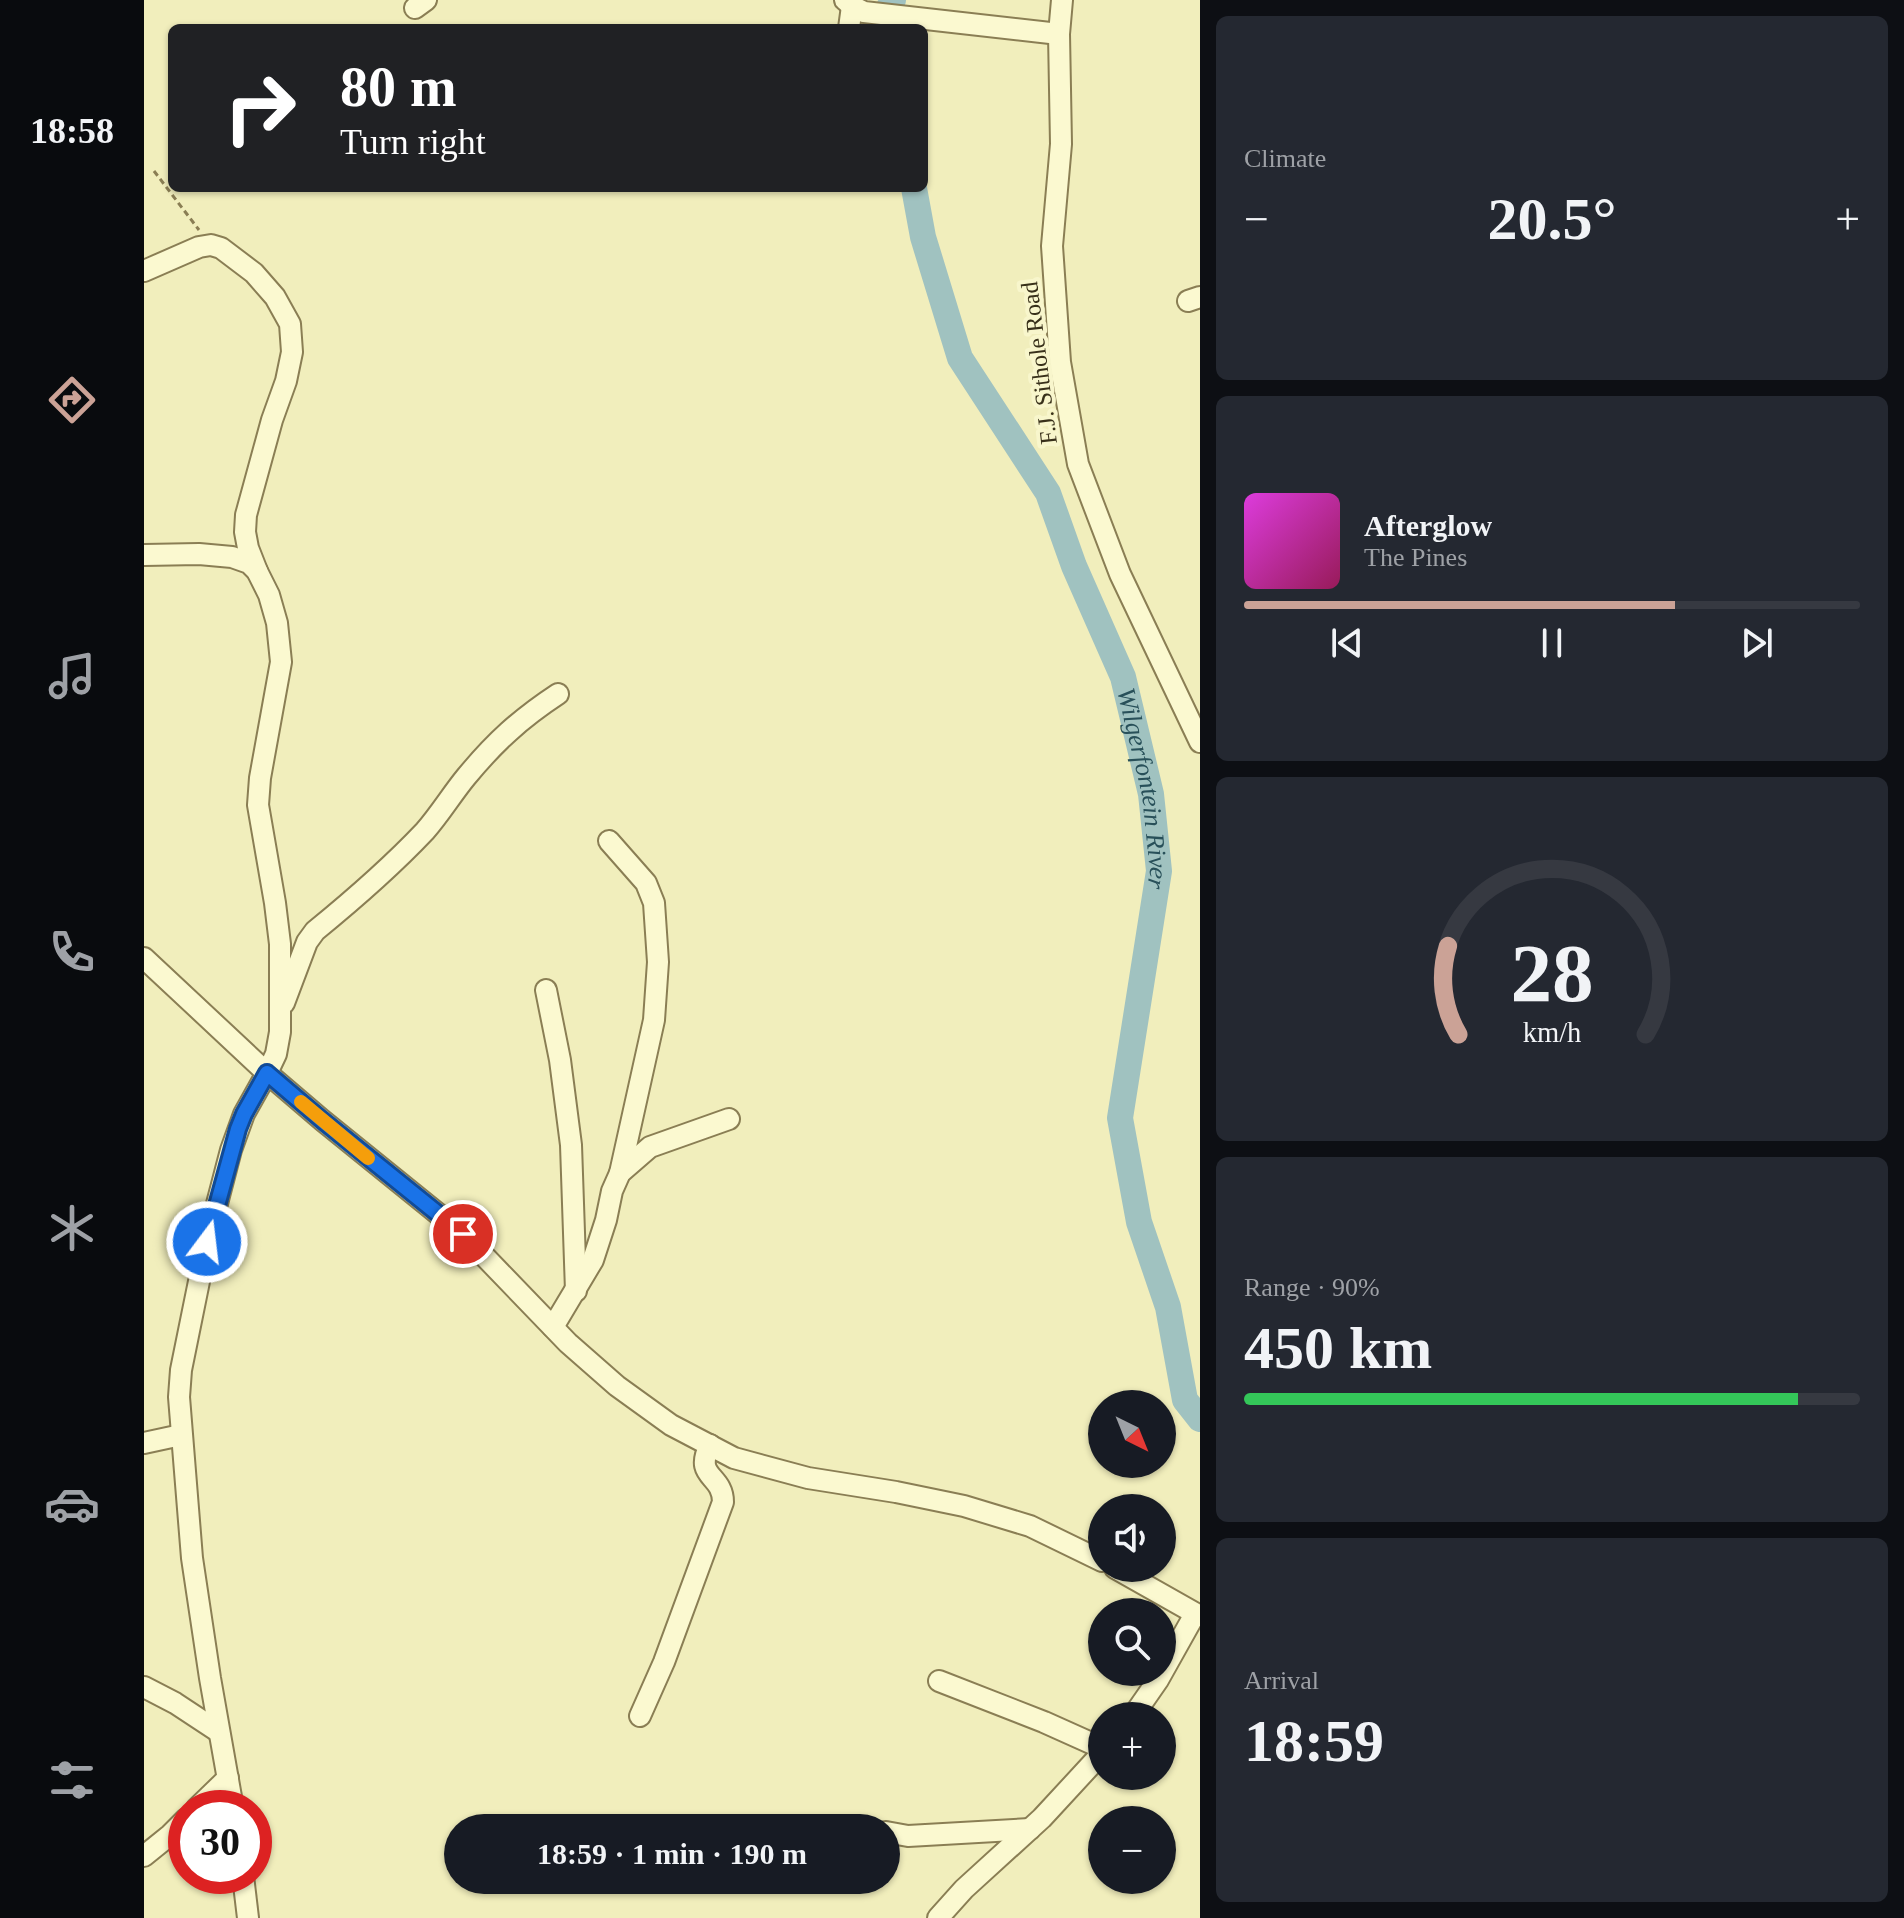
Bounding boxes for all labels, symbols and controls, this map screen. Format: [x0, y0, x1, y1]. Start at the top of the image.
icon: right [208, 56, 312, 160]
text: 80 m [340, 56, 457, 118]
text: 18:58 [30, 111, 114, 151]
text: Turn right [340, 122, 486, 162]
text: Climate [1244, 144, 1326, 173]
text: 20.5° [1488, 186, 1617, 252]
text: − [1244, 195, 1269, 244]
text: + [1835, 195, 1860, 244]
street label: F.J. Sithole Road [1016, 280, 1062, 446]
icon: directions [44, 372, 100, 428]
text: Afterglow [1364, 509, 1492, 542]
text: The Pines [1364, 543, 1467, 572]
icon: previous [1325, 621, 1369, 665]
icon: pause [1530, 621, 1574, 665]
icon: next [1735, 621, 1779, 665]
icon: music [44, 648, 100, 704]
water label: Wilgerfontein River [1111, 685, 1173, 892]
icon: phone [44, 924, 100, 980]
text: 28 [1510, 927, 1594, 1019]
text: km/h [1523, 1017, 1581, 1048]
icon: climate [44, 1200, 100, 1256]
position arrow [165, 1200, 249, 1284]
pin [429, 1200, 497, 1268]
icon: arrive [441, 1212, 485, 1256]
text: Range · 90% [1244, 1273, 1380, 1302]
text: 450 km [1244, 1315, 1432, 1381]
north arrow [1088, 1390, 1176, 1478]
map controls [1088, 1390, 1176, 1894]
icon: car [44, 1476, 100, 1532]
button: sound [1088, 1494, 1176, 1582]
button: search [1088, 1598, 1176, 1686]
text: Arrival [1244, 1666, 1319, 1695]
button: + [1088, 1702, 1176, 1790]
text: 18:59 [1244, 1708, 1384, 1774]
icon: filters [44, 1752, 100, 1808]
speed limit sign: 30 [168, 1790, 272, 1894]
button: − [1088, 1806, 1176, 1894]
text: 18:59 · 1 min · 190 m [537, 1837, 807, 1870]

